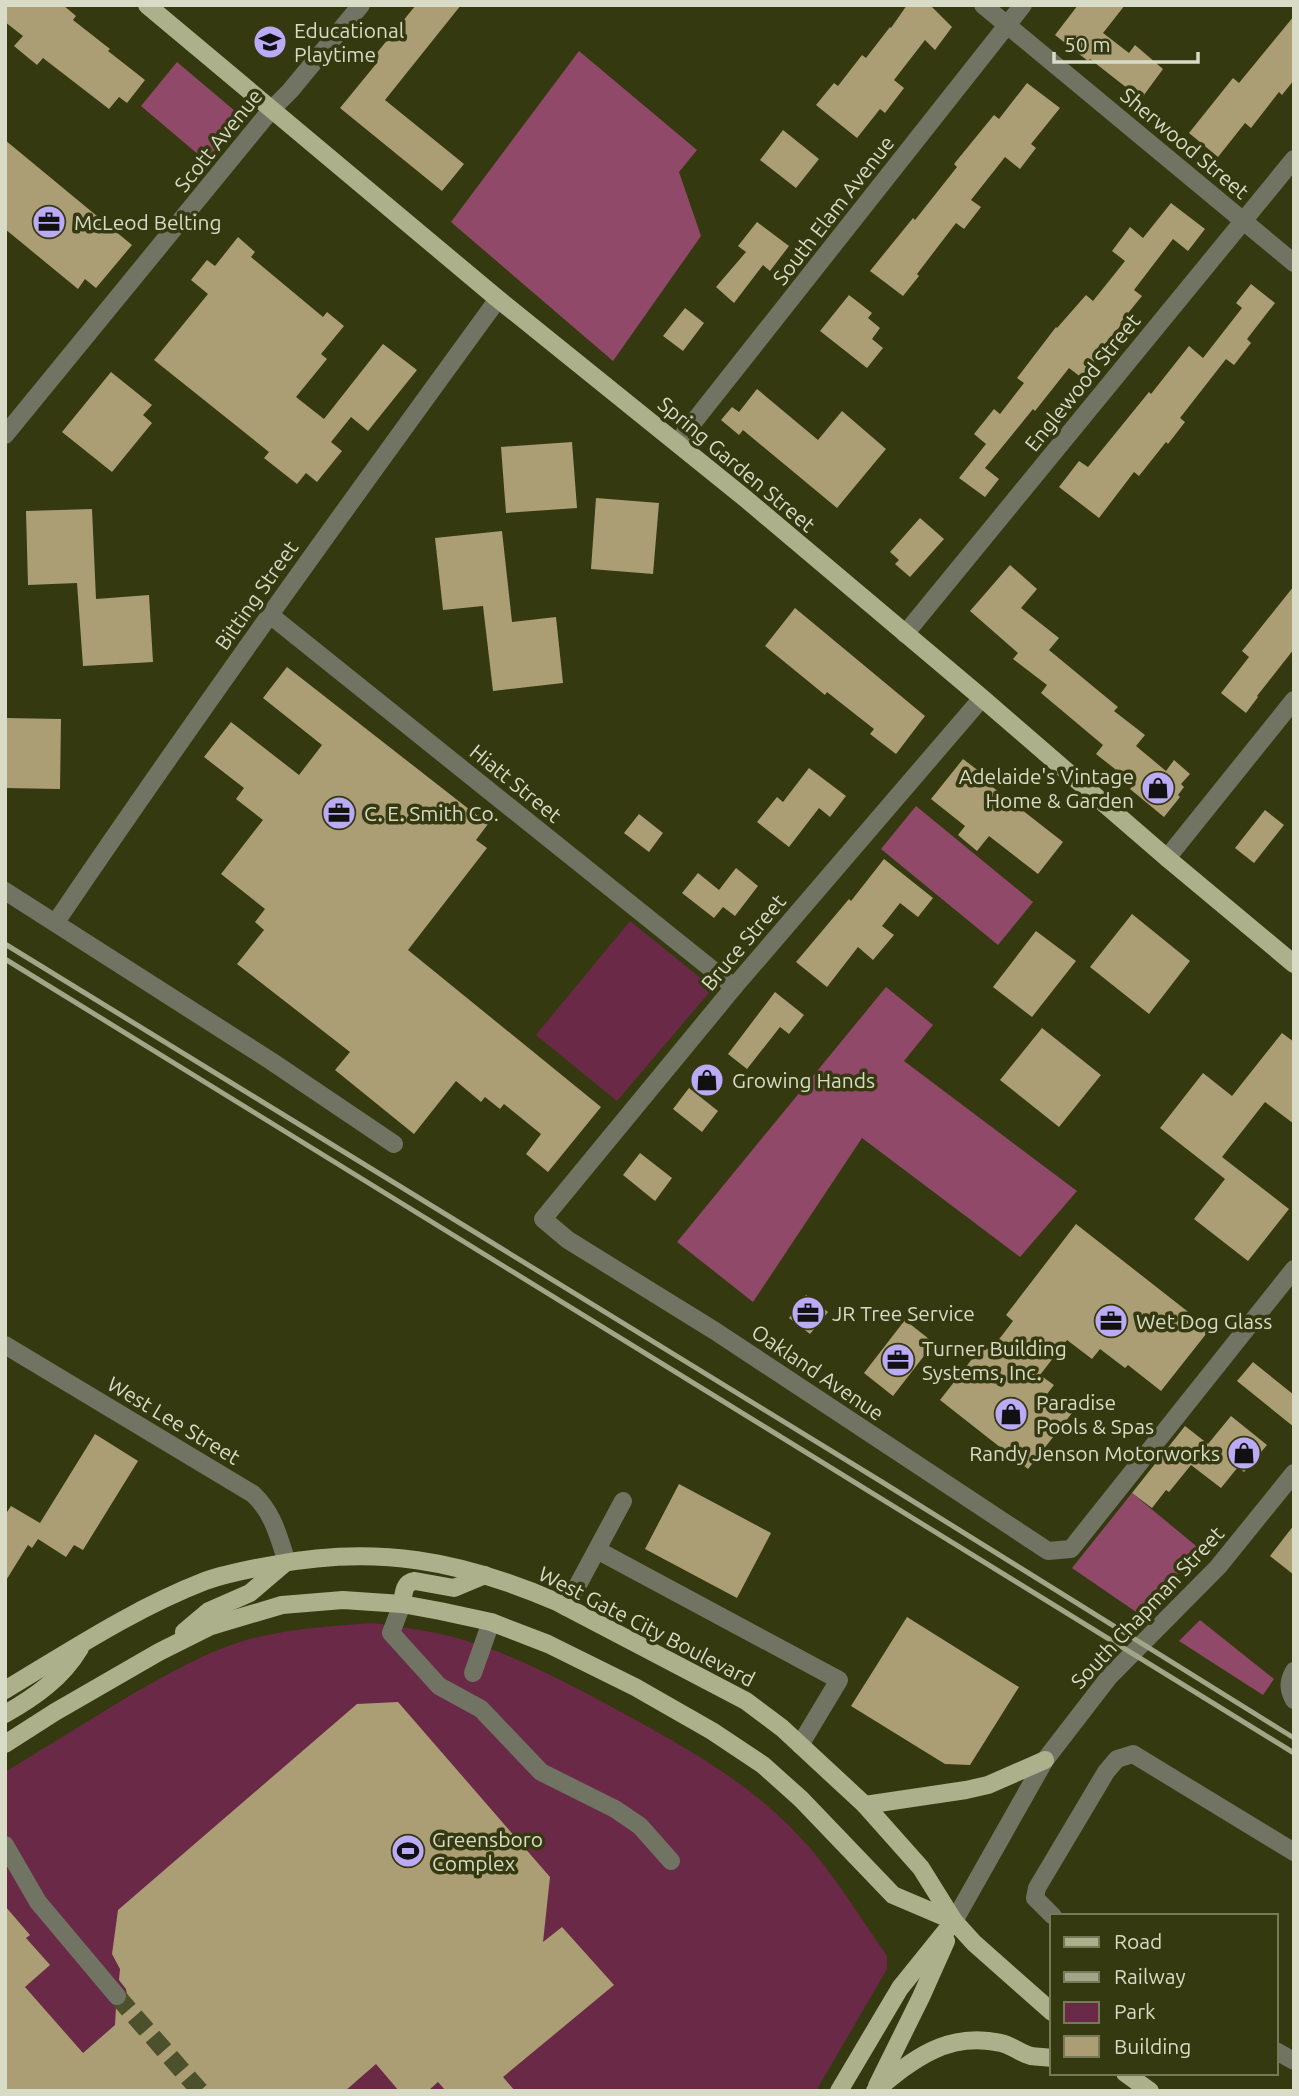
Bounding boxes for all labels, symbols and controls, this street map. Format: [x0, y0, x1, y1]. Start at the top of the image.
place label: Educational Playtime [294, 18, 404, 66]
scale bar [1054, 21, 1198, 65]
school or university icon: Educational Playtime [251, 23, 289, 61]
text: 50 m [1064, 32, 1111, 56]
street label: Sherwood Street [1116, 83, 1254, 203]
street label: Scott Avenue [169, 84, 267, 196]
street label: South Elam Avenue [767, 131, 899, 289]
office icon: McLeod Belting [30, 203, 68, 241]
place label: McLeod Belting [74, 210, 222, 234]
street label: Englewood Street [1019, 309, 1145, 455]
street label: Spring Garden Street [654, 391, 820, 537]
street label: Bitting Street [210, 536, 302, 654]
street label: Hiatt Street [466, 739, 566, 827]
place label: Adelaide's Vintage Home & Garden [959, 764, 1134, 812]
shop icon: Adelaide's Vintage Home & Garden [1139, 769, 1177, 807]
office icon: C. E. Smith Co. [320, 794, 358, 832]
place label: C. E. Smith Co. [364, 801, 499, 825]
street label: Bruce Street [696, 889, 790, 995]
shop icon: Growing Hands [688, 1061, 726, 1099]
place label: Growing Hands [732, 1068, 875, 1092]
office icon: JR Tree Service [789, 1294, 827, 1332]
place label: JR Tree Service [832, 1301, 975, 1325]
office icon: Wet Dog Glass [1092, 1302, 1130, 1340]
place label: Wet Dog Glass [1136, 1309, 1272, 1333]
street label: Oakland Avenue [748, 1319, 888, 1425]
place label: Turner Building Systems, Inc. [922, 1336, 1067, 1384]
office icon: Turner Building Systems, Inc. [879, 1341, 917, 1379]
street label: West Lee Street [103, 1371, 245, 1469]
place label: Paradise Pools & Spas [1036, 1390, 1154, 1438]
shop icon: Paradise Pools & Spas [992, 1395, 1030, 1433]
shop icon: Randy Jenson Motorworks [1225, 1434, 1263, 1472]
place label: Randy Jenson Motorworks [969, 1441, 1220, 1465]
street label: South Chapman Street [1066, 1521, 1228, 1693]
street label: West Gate City Boulevard [535, 1561, 759, 1691]
place label: Greensboro Complex [432, 1827, 543, 1875]
sports icon: Greensboro Complex [389, 1832, 427, 1870]
legend [1050, 1914, 1278, 2075]
text: Road [1114, 1929, 1162, 1953]
text: Railway [1114, 1964, 1186, 1988]
text: Park [1114, 1999, 1156, 2023]
text: Building [1114, 2034, 1191, 2058]

